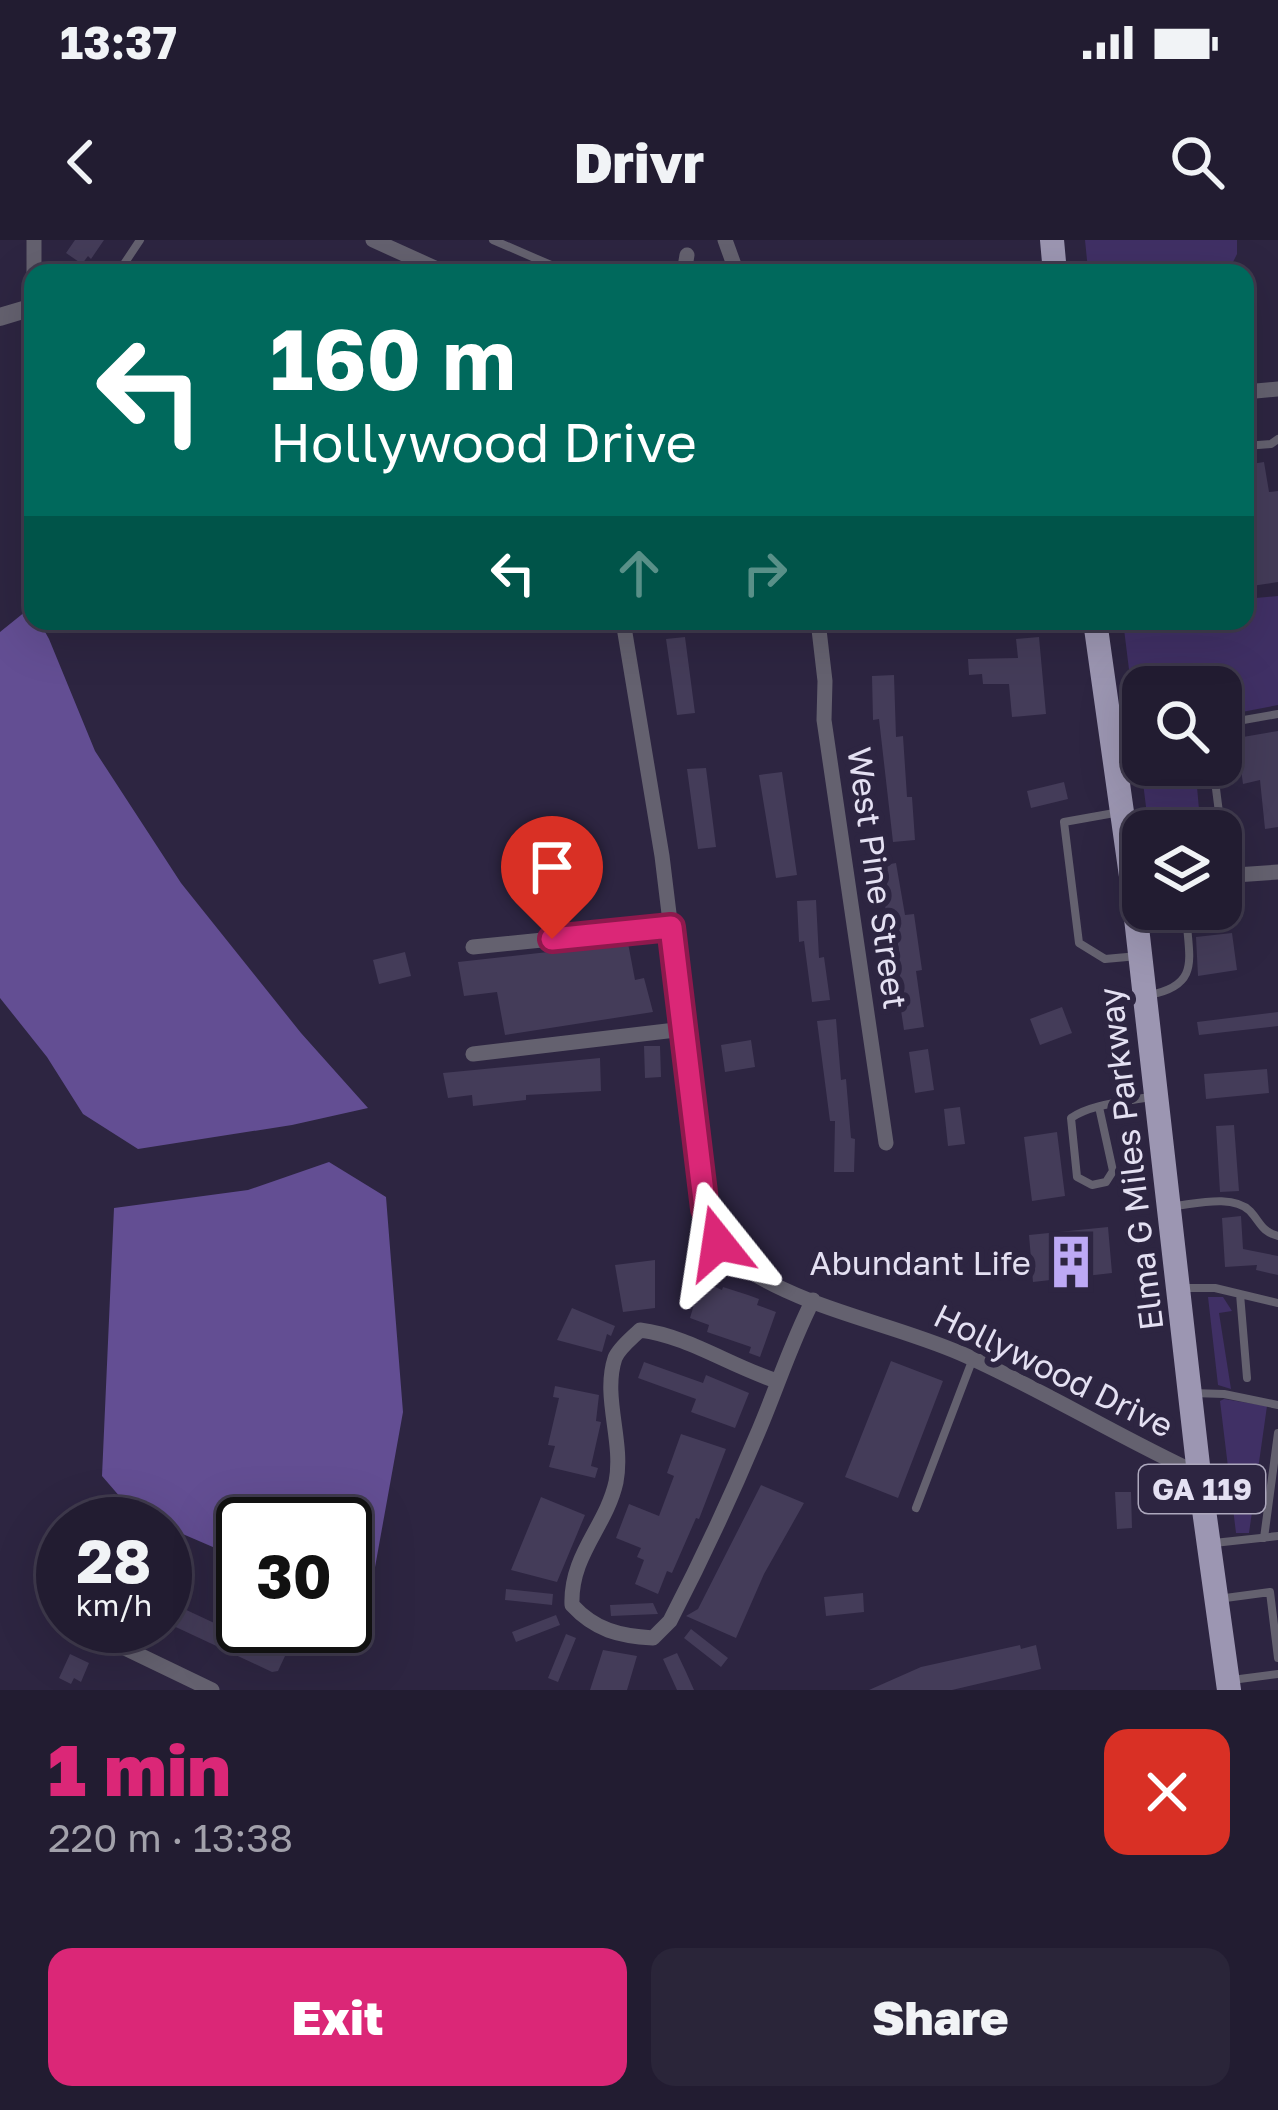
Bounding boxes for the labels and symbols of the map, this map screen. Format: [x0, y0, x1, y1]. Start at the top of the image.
street label: West Pine Street [840, 744, 916, 1012]
pin [501, 816, 603, 939]
street label: Elma G Miles Parkway [1090, 985, 1170, 1333]
position arrow [655, 1180, 781, 1306]
building icon: Abundant Life [1042, 1233, 1100, 1291]
place label: Abundant Life [809, 1243, 1031, 1282]
street label: Hollywood Drive [928, 1295, 1180, 1445]
road number: GA 119 [1139, 1465, 1265, 1513]
speed limit sign: 30 [216, 1497, 372, 1653]

